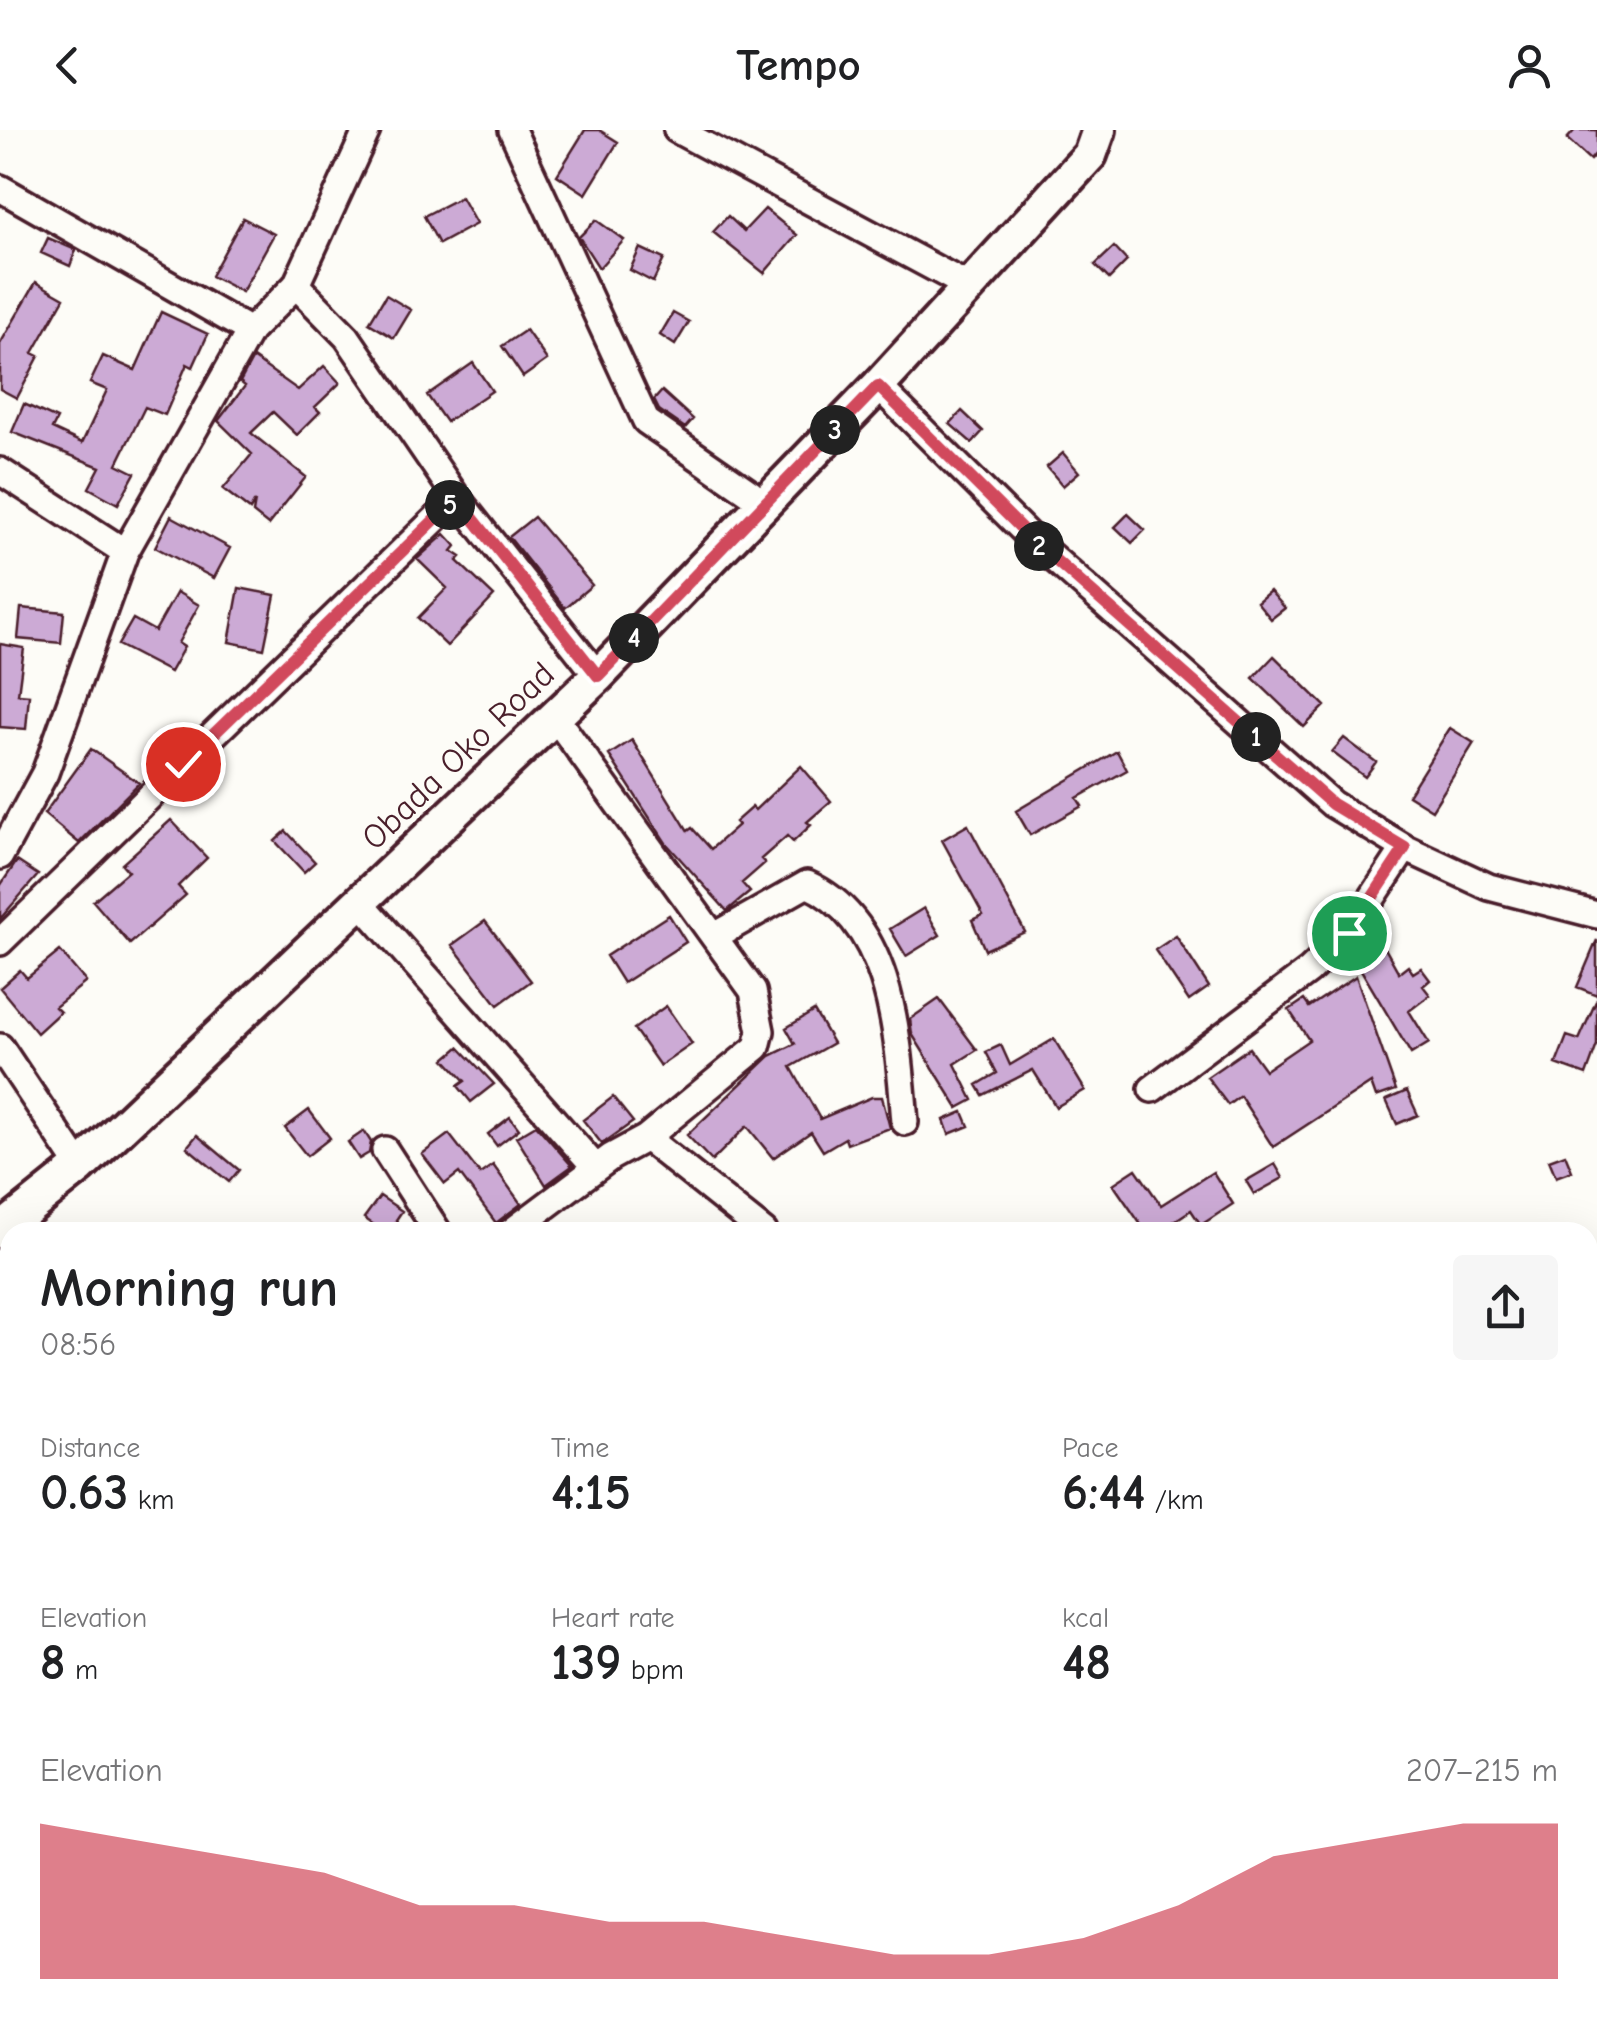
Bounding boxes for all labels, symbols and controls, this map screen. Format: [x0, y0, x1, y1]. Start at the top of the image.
icon: back [40, 38, 95, 93]
icon: person [1502, 38, 1557, 93]
text: Tempo [736, 39, 861, 91]
pin: 3 [810, 405, 860, 455]
text: 3 [828, 414, 842, 446]
pin: 5 [425, 480, 475, 530]
text: 5 [443, 489, 457, 521]
pin: 2 [1014, 521, 1064, 571]
text: 2 [1032, 530, 1046, 562]
pin: 4 [609, 613, 659, 663]
text: 4 [627, 622, 641, 654]
street label: Obada Oko Road [353, 654, 563, 858]
pin: 1 [1231, 712, 1281, 762]
text: 1 [1250, 721, 1262, 753]
pin [141, 722, 226, 807]
icon: check [156, 737, 211, 792]
pin [1307, 891, 1392, 976]
icon: arrive [1322, 906, 1377, 961]
button: share [1453, 1255, 1558, 1360]
text: Morning run [40, 1256, 338, 1320]
text: 08:56 [40, 1326, 116, 1363]
text: Distance [40, 1432, 140, 1464]
text: Time [551, 1432, 609, 1464]
text: Pace [1062, 1432, 1118, 1464]
text: 0.63 [40, 1464, 128, 1522]
text: 4:15 [551, 1464, 631, 1522]
text: 6:44 [1062, 1464, 1145, 1522]
text: km [128, 1484, 175, 1516]
text: /km [1145, 1484, 1204, 1516]
text: Elevation [40, 1602, 147, 1634]
text: Heart rate [551, 1602, 674, 1634]
text: kcal [1062, 1602, 1109, 1634]
text: 8 [40, 1634, 66, 1692]
text: 139 [551, 1634, 621, 1692]
text: 48 [1062, 1634, 1111, 1692]
text: m [66, 1654, 98, 1686]
text: bpm [621, 1654, 684, 1686]
text: Elevation [40, 1752, 163, 1789]
text: 207–215 m [1406, 1752, 1558, 1789]

